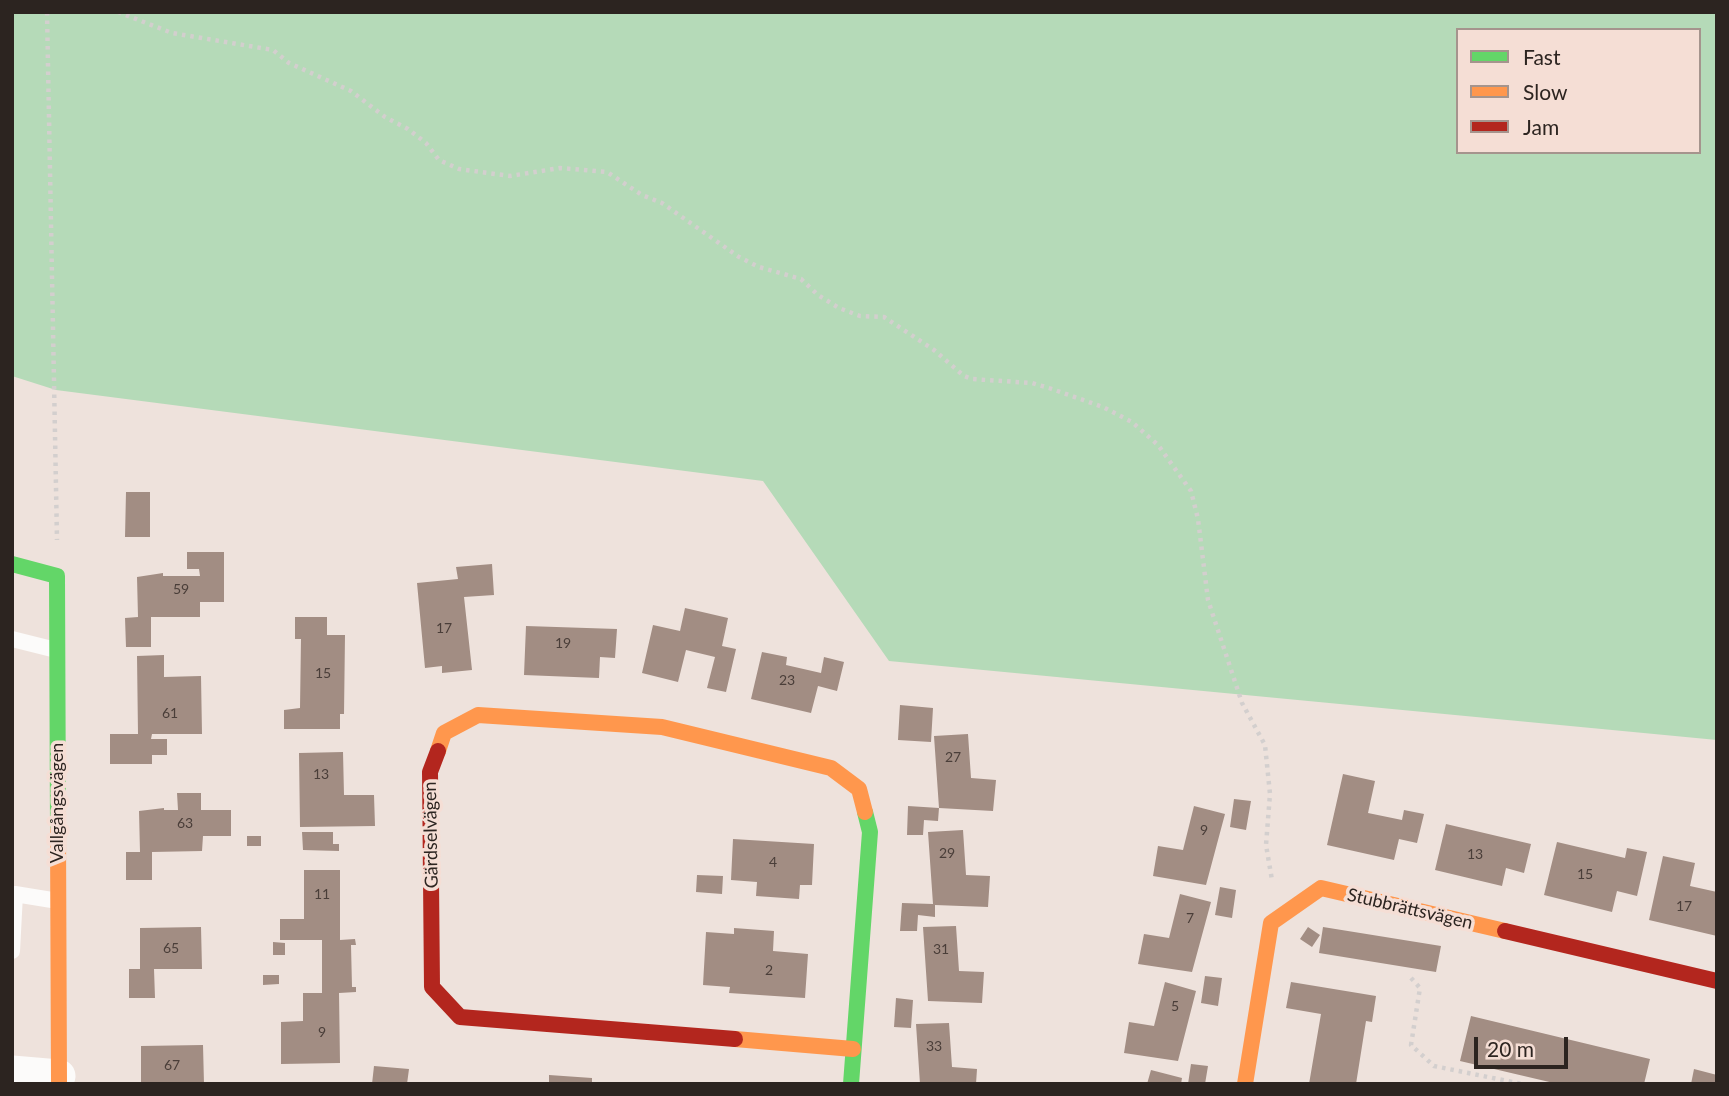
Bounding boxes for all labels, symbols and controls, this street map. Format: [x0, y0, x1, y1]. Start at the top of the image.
legend [1456, 28, 1701, 154]
text: Fast [1523, 44, 1560, 69]
text: Slow [1523, 79, 1567, 104]
text: Jam [1523, 114, 1559, 139]
house number: 59 [173, 581, 189, 597]
house number: 17 [436, 620, 452, 636]
house number: 19 [555, 635, 571, 651]
house number: 15 [315, 665, 331, 681]
house number: 23 [779, 672, 795, 688]
house number: 61 [162, 705, 178, 721]
street label: Vallgångsvägen [46, 743, 68, 863]
house number: 27 [945, 749, 961, 765]
house number: 13 [313, 766, 329, 782]
street label: Gärdselvägen [419, 781, 443, 889]
house number: 63 [177, 815, 193, 831]
house number: 9 [1200, 822, 1208, 838]
house number: 29 [939, 845, 955, 861]
house number: 13 [1467, 846, 1483, 862]
house number: 4 [769, 854, 777, 870]
house number: 15 [1577, 866, 1593, 882]
street label: Stubbrättsvägen [1345, 884, 1475, 934]
house number: 11 [314, 886, 330, 902]
house number: 17 [1676, 898, 1692, 914]
house number: 7 [1186, 910, 1194, 926]
house number: 65 [163, 940, 179, 956]
house number: 31 [933, 941, 949, 957]
house number: 2 [765, 962, 773, 978]
house number: 5 [1171, 998, 1179, 1014]
scale bar [1477, 1023, 1572, 1066]
house number: 9 [318, 1024, 326, 1040]
text: 20 m [1487, 1036, 1534, 1061]
house number: 33 [926, 1038, 942, 1054]
house number: 67 [164, 1057, 180, 1073]

